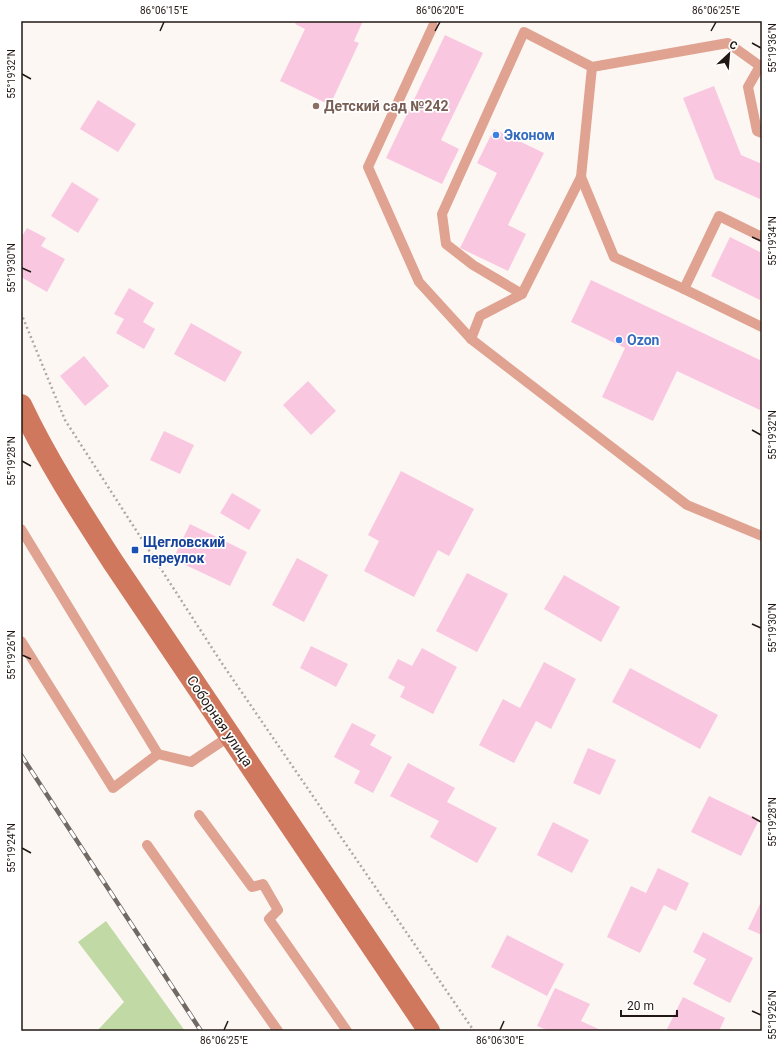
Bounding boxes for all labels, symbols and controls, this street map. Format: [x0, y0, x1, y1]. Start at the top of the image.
text: 86°06'15"E [140, 5, 188, 16]
text: 86°06'20"E [416, 5, 464, 16]
text: 86°06'25"E [692, 5, 740, 16]
text: 55°19'36"N [767, 23, 778, 73]
north arrow [709, 34, 749, 74]
text: С [727, 38, 739, 53]
text: 55°19'32"N [6, 49, 17, 99]
place label: Детский сад №242 [324, 98, 448, 114]
marker: Детский сад №242 [311, 101, 321, 111]
place label: Эконом [504, 127, 555, 143]
marker: Эконом [491, 130, 501, 140]
text: 55°19'34"N [767, 216, 778, 266]
text: 55°19'30"N [6, 243, 17, 293]
place label: Ozon [627, 332, 660, 348]
marker: Ozon [614, 335, 624, 345]
text: 55°19'32"N [767, 410, 778, 460]
text: 55°19'28"N [6, 436, 17, 486]
place label: Щегловский переулок [143, 534, 225, 566]
marker: Щегловский переулок [130, 545, 140, 555]
text: 55°19'30"N [767, 603, 778, 653]
text: 55°19'26"N [6, 630, 17, 680]
street label: Соборная улица [184, 673, 256, 769]
text: 55°19'28"N [767, 797, 778, 847]
text: 55°19'24"N [6, 823, 17, 873]
text: 55°19'26"N [767, 990, 778, 1040]
scale bar [621, 992, 677, 1018]
text: 20 m [627, 999, 654, 1013]
text: 86°06'25"E [200, 1035, 248, 1046]
text: 86°06'30"E [476, 1035, 524, 1046]

